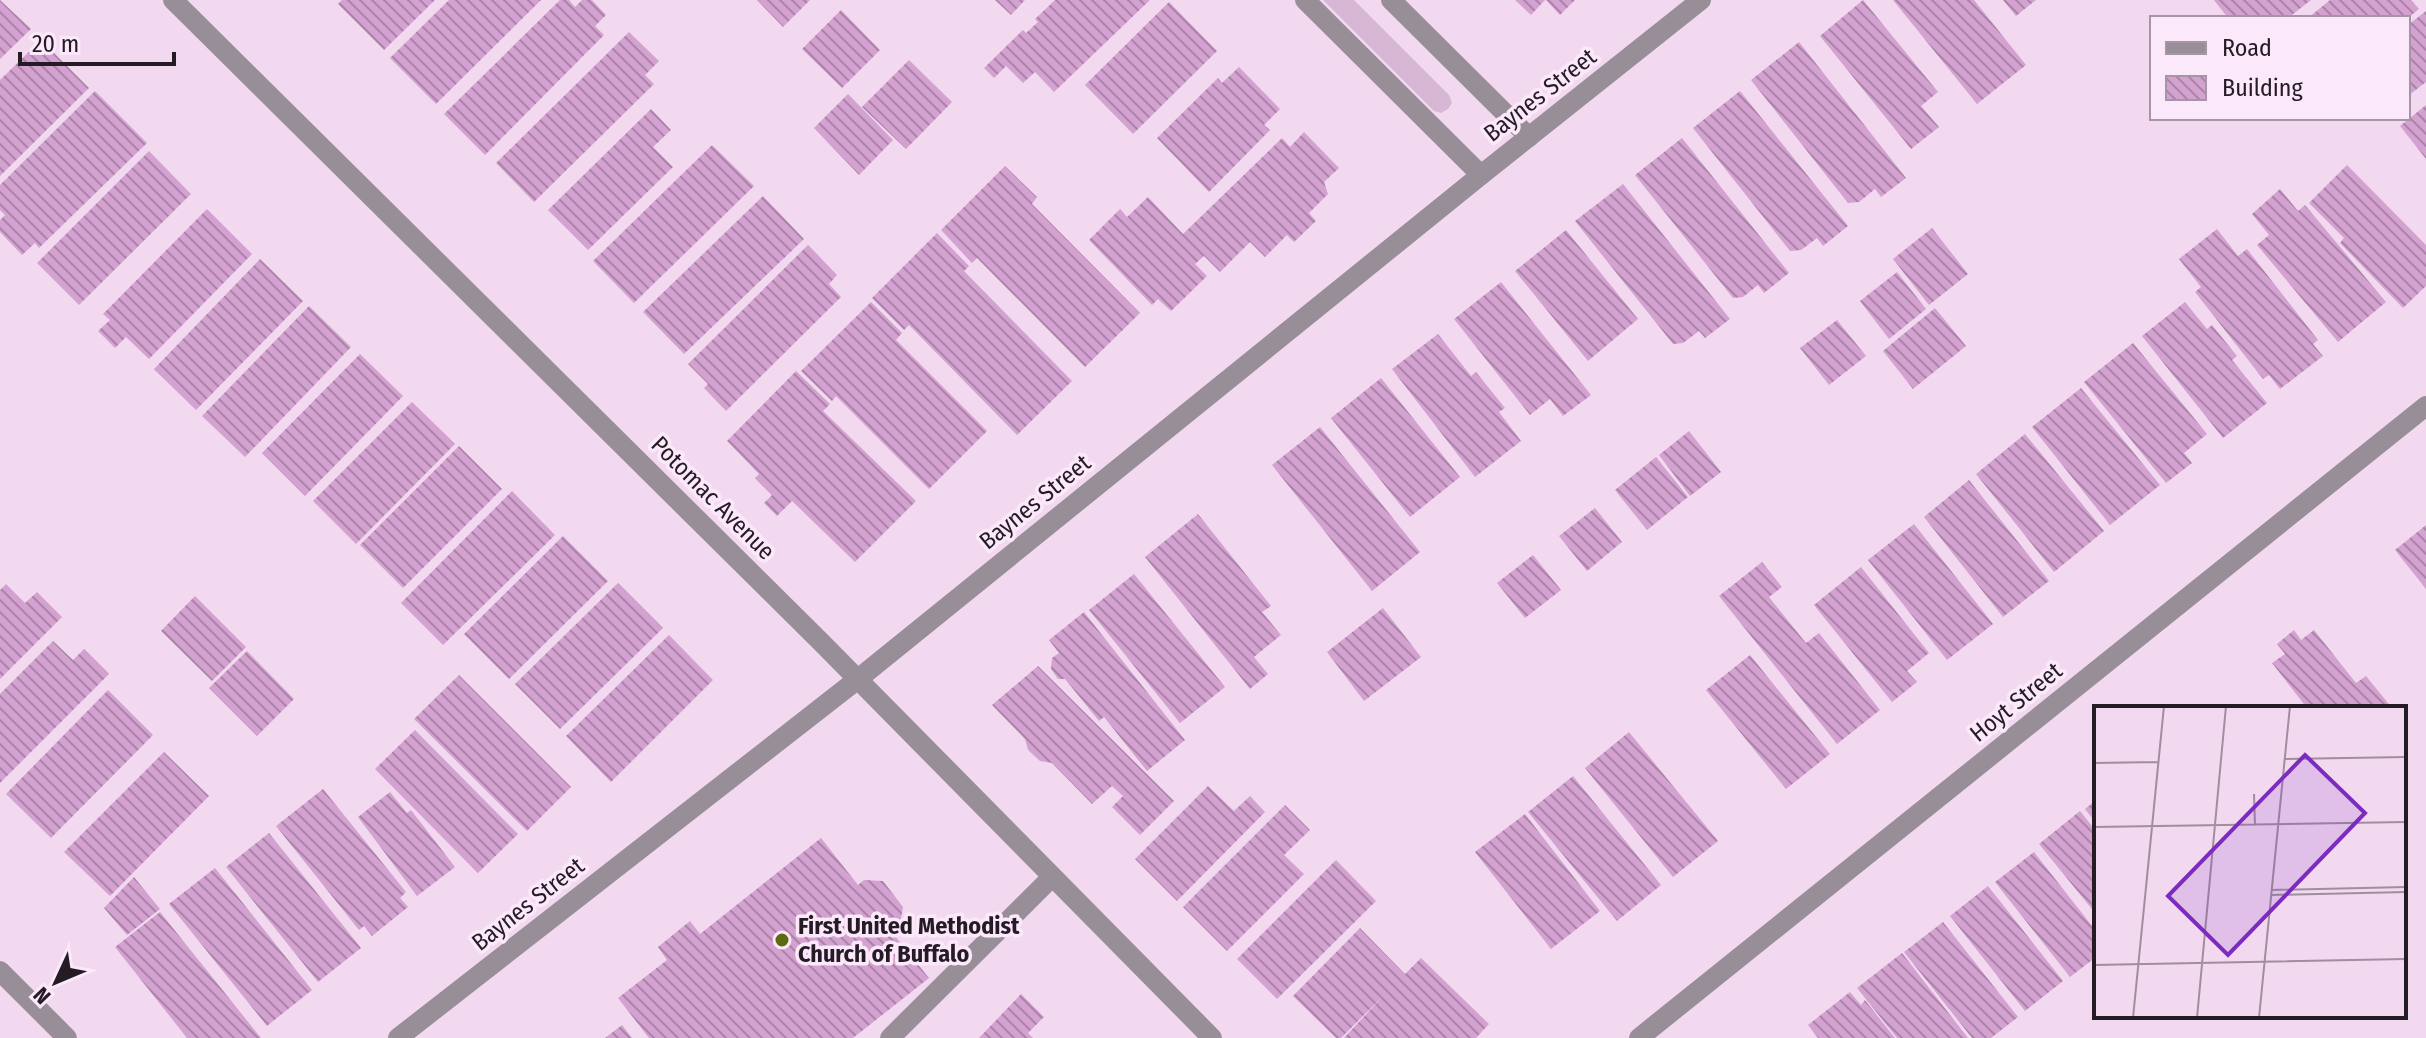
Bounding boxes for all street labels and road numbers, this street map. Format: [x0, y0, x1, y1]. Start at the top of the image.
street label: Baynes Street [1478, 42, 1602, 147]
street label: Potomac Avenue [646, 431, 780, 565]
street label: Baynes Street [974, 449, 1096, 555]
street label: Hoyt Street [1964, 656, 2068, 748]
street label: Baynes Street [466, 851, 590, 956]

